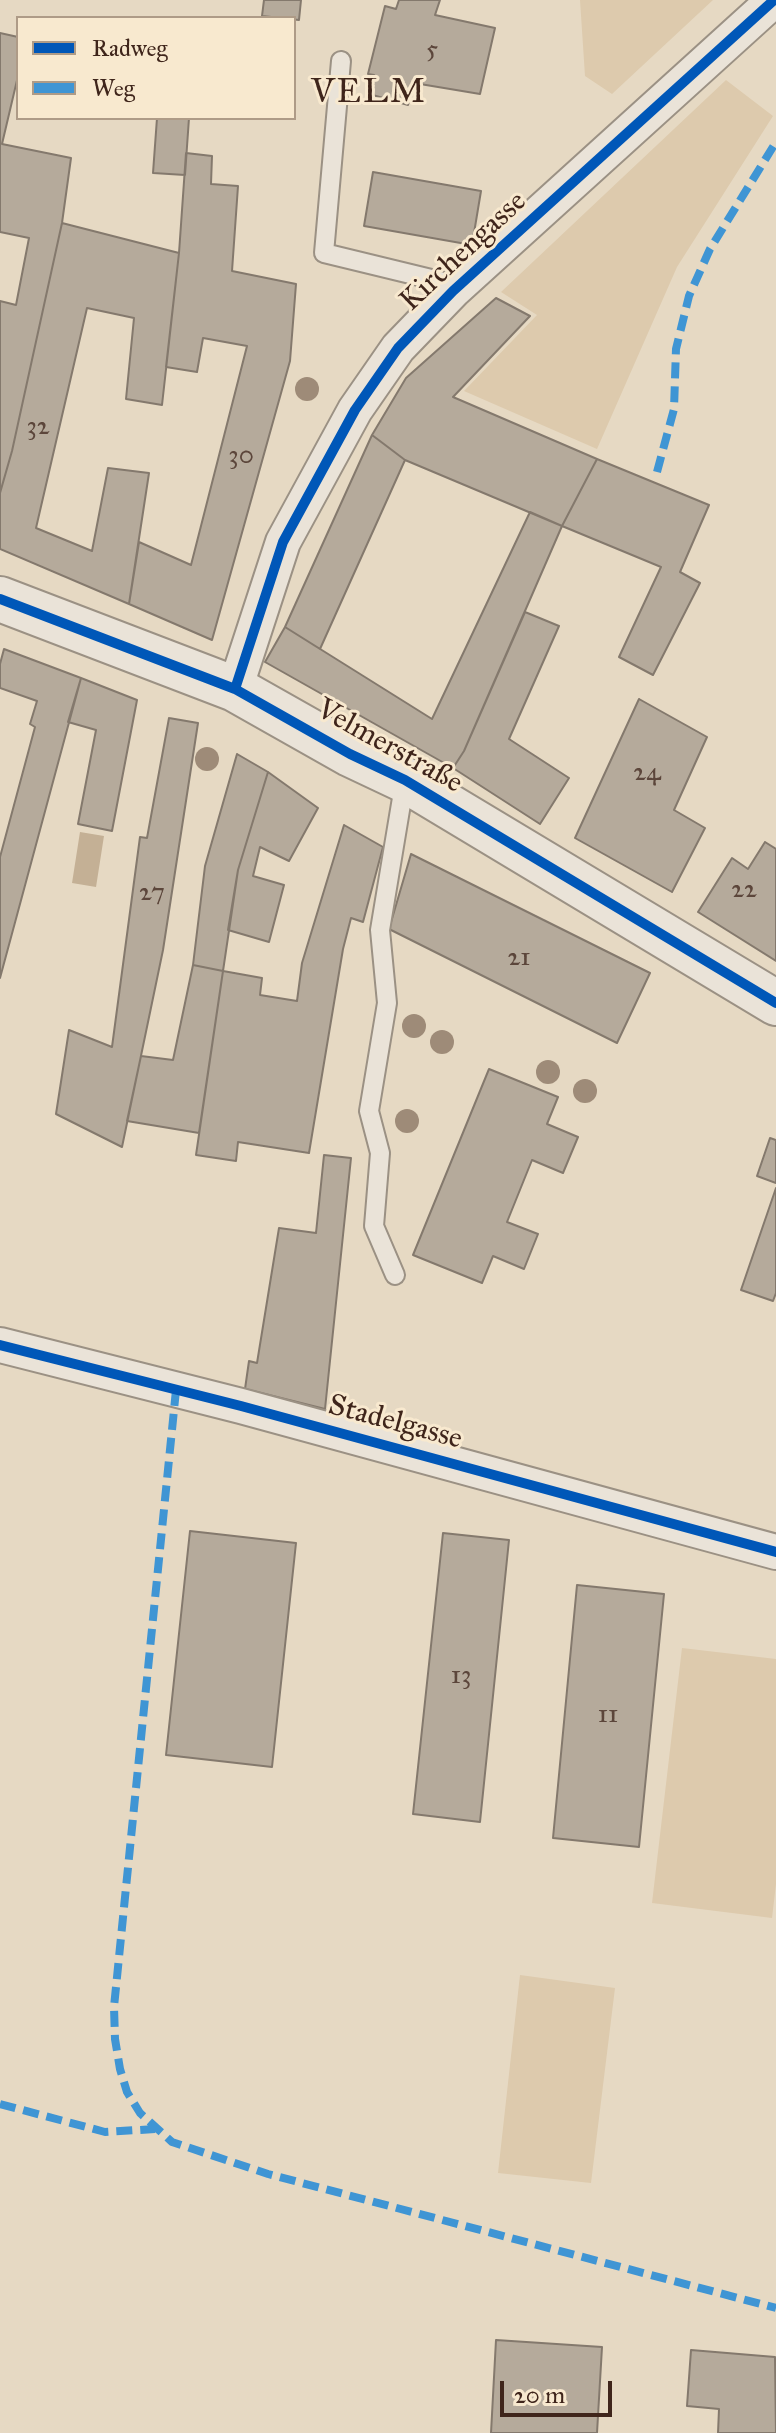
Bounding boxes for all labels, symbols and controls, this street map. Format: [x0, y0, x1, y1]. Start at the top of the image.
legend [16, 16, 296, 120]
text: Radweg [92, 33, 168, 63]
house number: 5 [426, 35, 438, 67]
text: Weg [92, 73, 135, 103]
district label: VELM [311, 74, 427, 114]
street label: Kirchengasse [393, 184, 535, 320]
house number: 32 [26, 412, 50, 444]
house number: 30 [228, 441, 254, 473]
street label: Velmerstraße [310, 692, 468, 802]
house number: 24 [633, 758, 661, 790]
house number: 22 [731, 875, 757, 907]
house number: 27 [139, 878, 165, 910]
house number: 21 [507, 943, 531, 975]
street label: Stadelgasse [324, 1388, 466, 1458]
house number: 13 [451, 1661, 471, 1693]
house number: 11 [598, 1700, 618, 1732]
scale bar [504, 2365, 616, 2415]
text: 20 m [514, 2380, 565, 2410]

